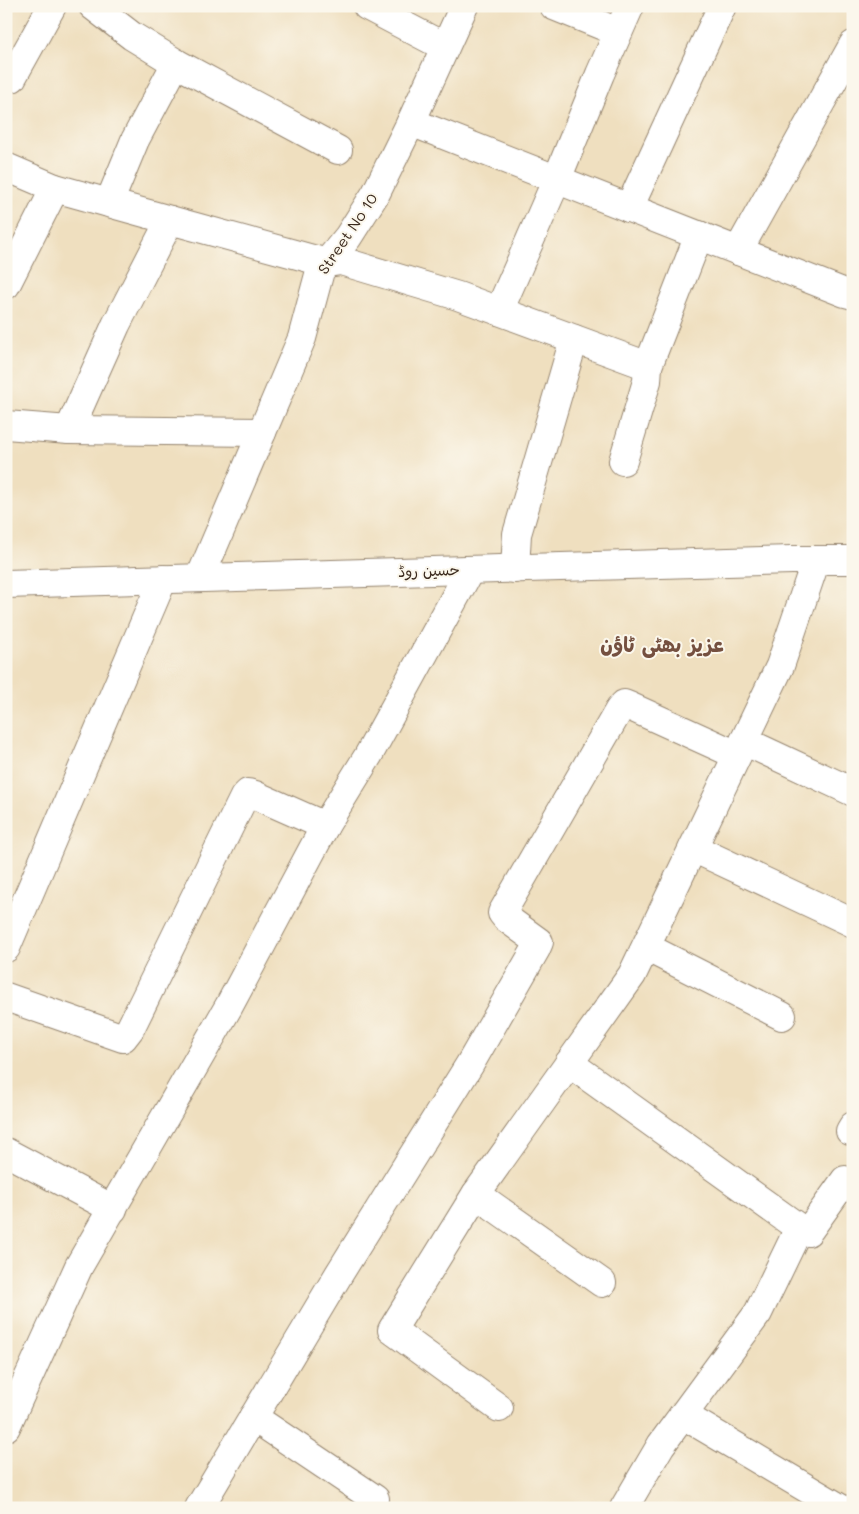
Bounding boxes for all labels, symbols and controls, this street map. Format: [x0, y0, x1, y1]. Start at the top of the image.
street label: Street No 10 [313, 189, 382, 278]
street label: حسین روڈ [398, 559, 460, 581]
district label: عزیز بھٹی ٹاؤن [600, 631, 724, 658]

